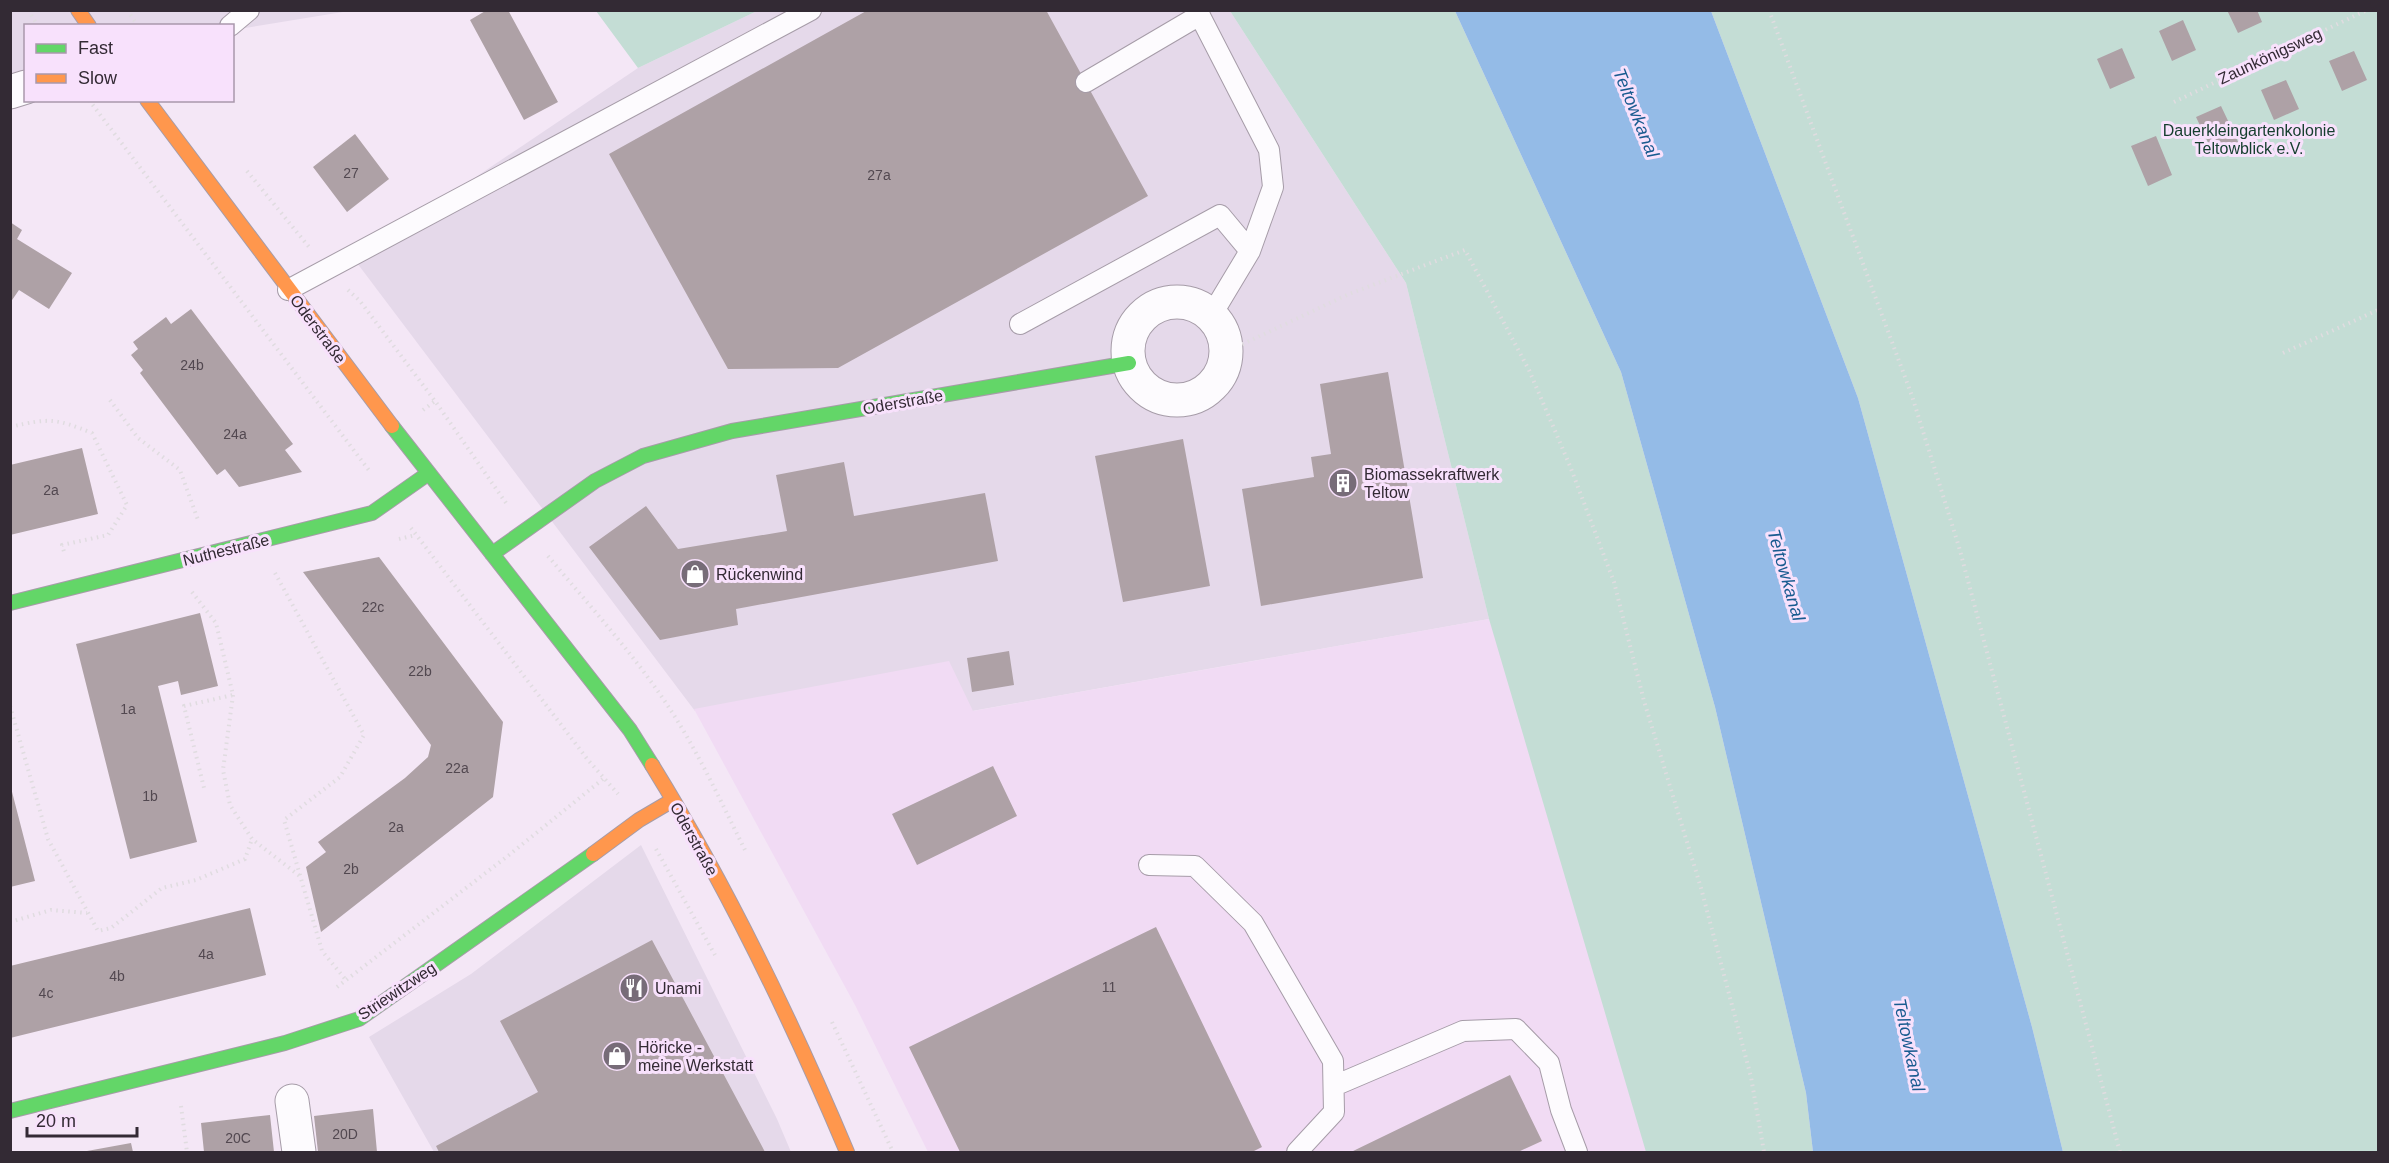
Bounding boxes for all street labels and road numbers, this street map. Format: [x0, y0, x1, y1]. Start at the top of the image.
street label: Zaunkönigsweg [2216, 25, 2324, 87]
street label: Oderstraße [287, 292, 349, 367]
street label: Oderstraße [862, 387, 944, 417]
street label: Nuthestraße [181, 531, 271, 569]
street label: Oderstraße [667, 799, 721, 879]
street label: Striewitzweg [355, 959, 439, 1023]

